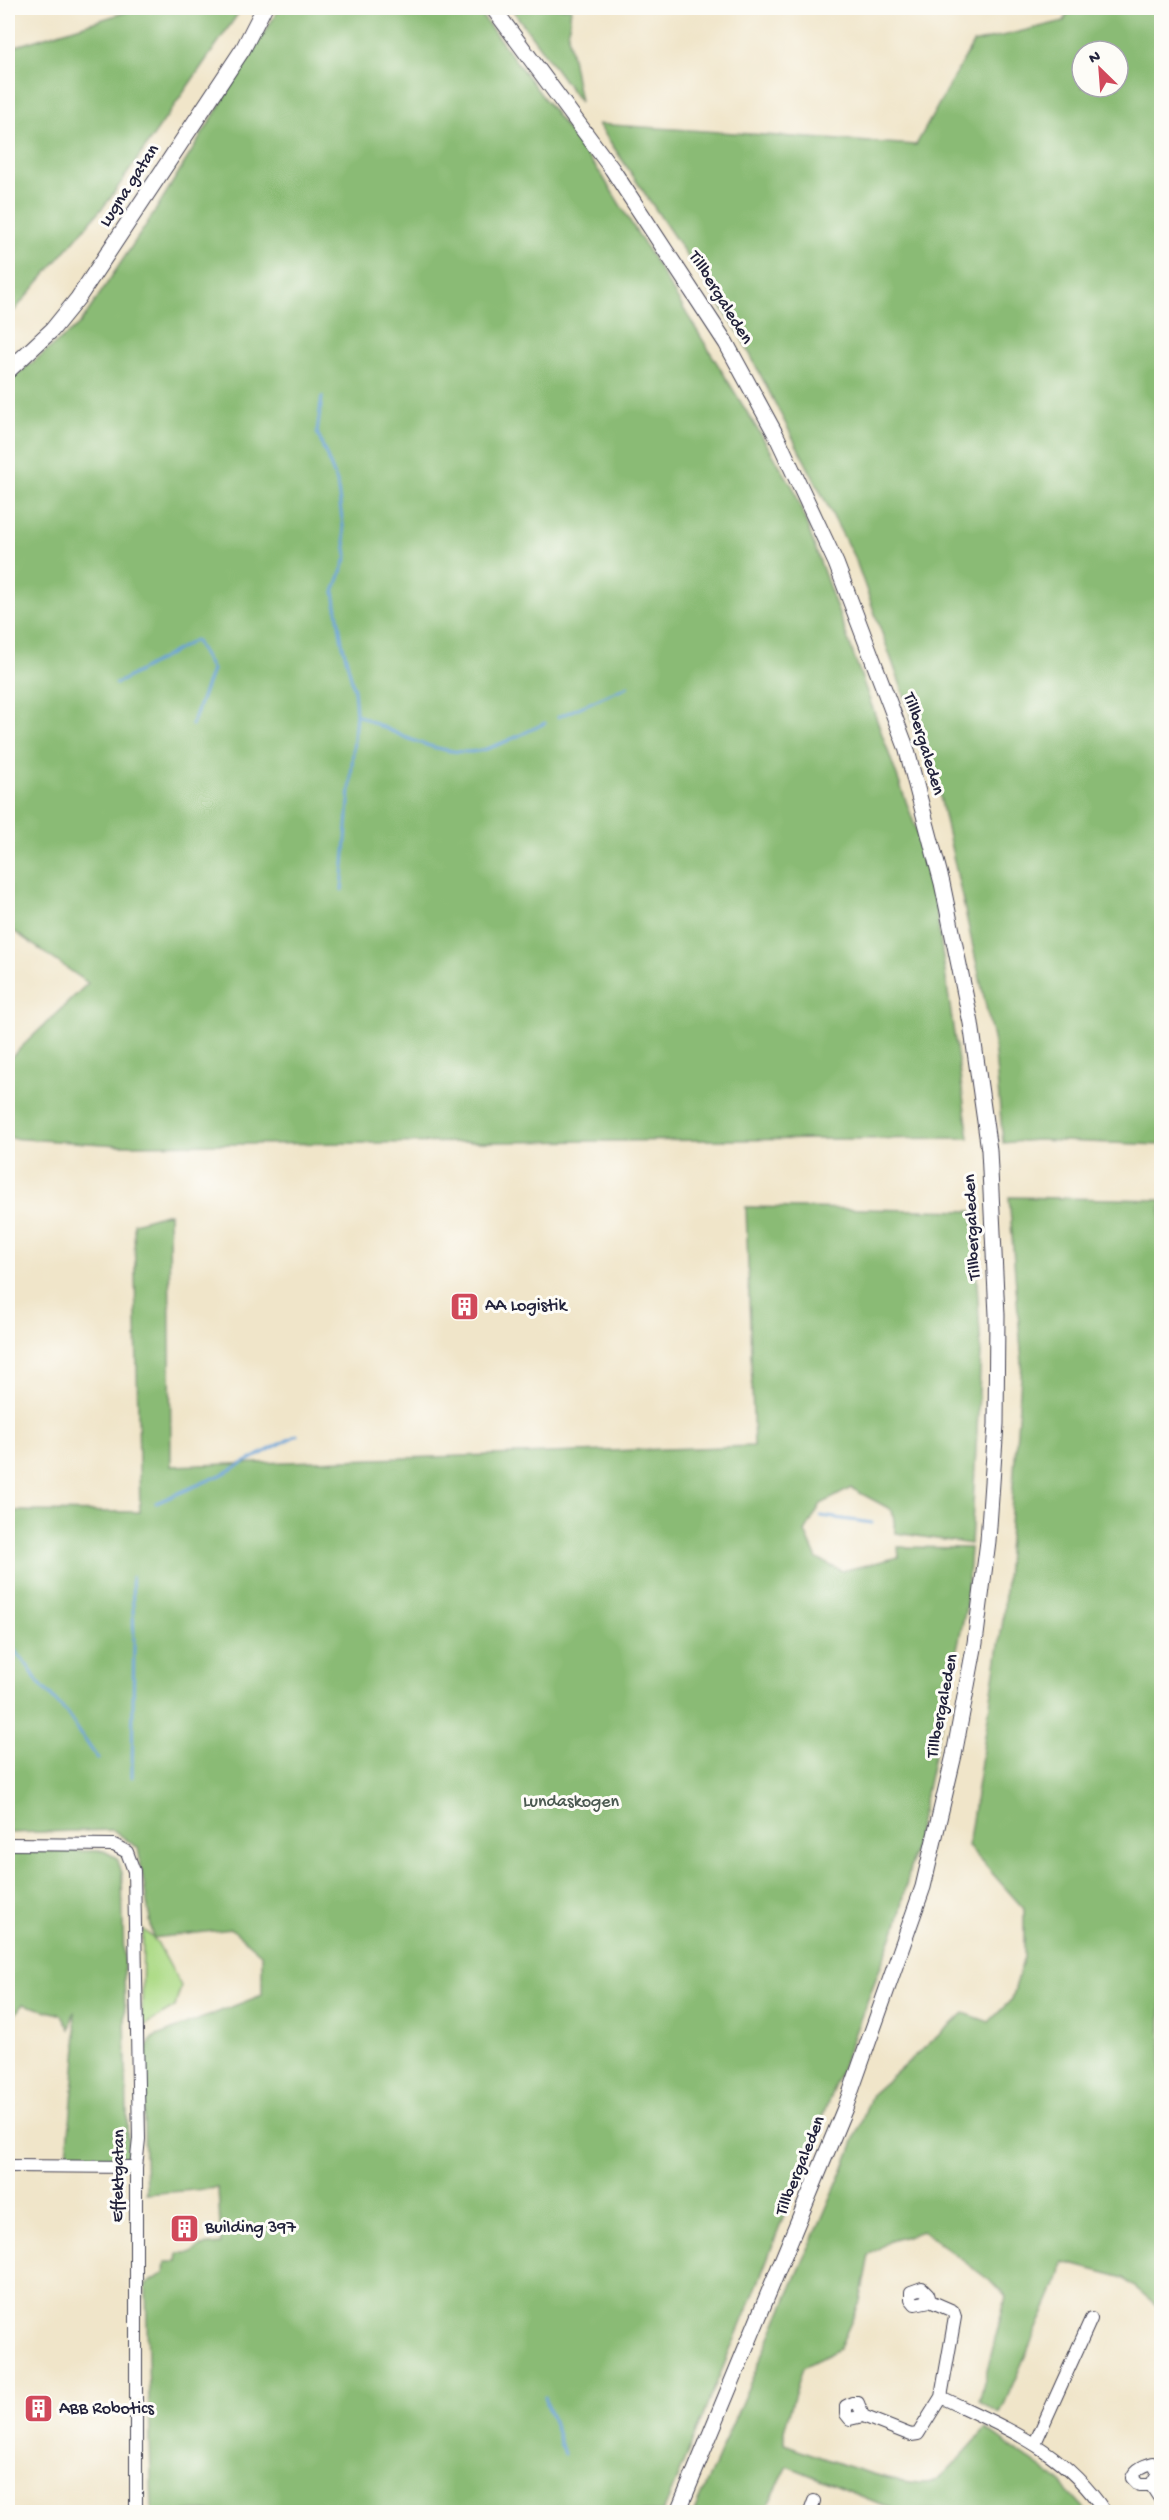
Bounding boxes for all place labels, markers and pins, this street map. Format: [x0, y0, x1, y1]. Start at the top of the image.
building icon: AA Logistik [448, 1290, 480, 1322]
place label: AA Logistik [485, 1296, 568, 1317]
building icon: Building 397 [168, 2212, 200, 2244]
place label: Building 397 [204, 2218, 296, 2239]
building icon: ABB Robotics [22, 2393, 54, 2425]
place label: ABB Robotics [59, 2399, 155, 2420]

